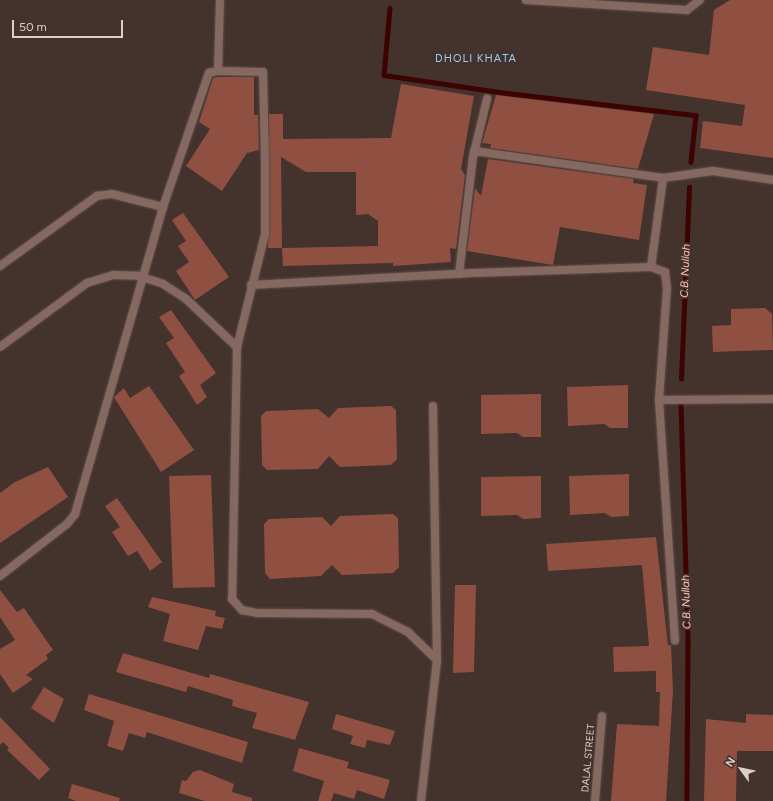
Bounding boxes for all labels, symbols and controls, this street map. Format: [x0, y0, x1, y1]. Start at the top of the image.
scale bar [14, 12, 125, 38]
text: 50 m [19, 20, 47, 34]
district label: DHOLI KHATA [435, 52, 517, 66]
water label: C.B. Nullah [678, 244, 694, 298]
water label: C.B. Nullah [679, 575, 695, 629]
street label: DALAL STREET [579, 723, 597, 793]
north arrow [721, 749, 761, 789]
text: N [723, 755, 738, 769]

